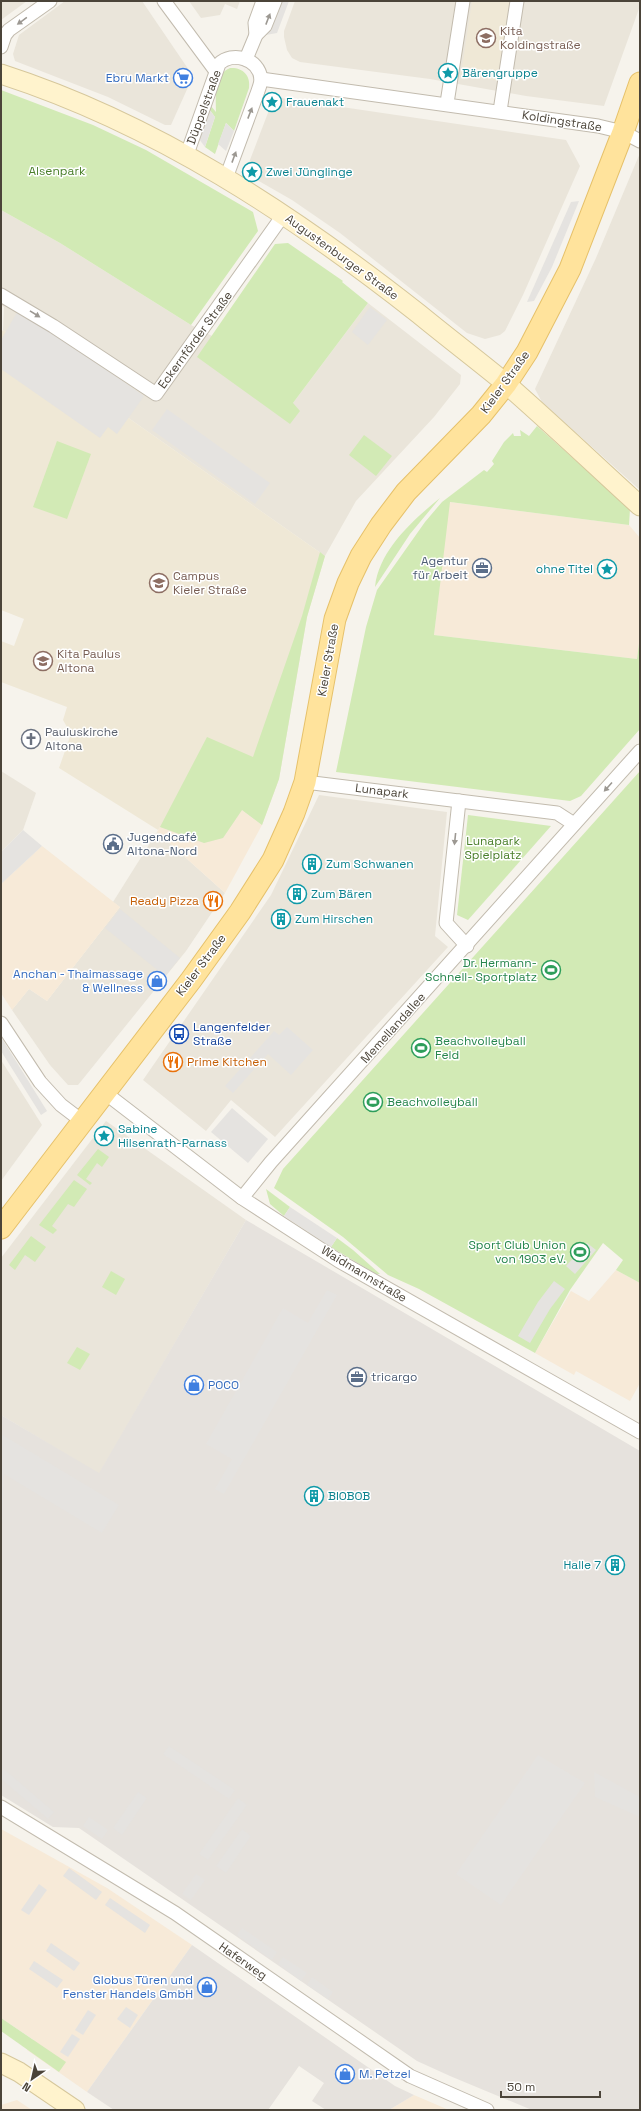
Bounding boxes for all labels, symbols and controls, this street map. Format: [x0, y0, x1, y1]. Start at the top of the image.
one-way arrow [265, 13, 271, 25]
one-way arrow [17, 17, 27, 25]
place label: Kita Koldingstraße [500, 23, 581, 53]
school or university icon: Kita Koldingstraße [475, 27, 497, 49]
place icon: Bärengruppe [437, 62, 459, 84]
place label: Bärengruppe [462, 65, 538, 81]
supermarket icon: Ebru Markt [172, 67, 194, 89]
street label: Düppelstraße [183, 67, 225, 147]
place label: Ebru Markt [106, 70, 169, 86]
place icon: Frauenakt [261, 91, 283, 113]
place label: Frauenakt [286, 94, 344, 110]
street label: Koldingstraße [521, 107, 603, 135]
one-way arrow [247, 108, 253, 119]
one-way arrow [231, 150, 237, 162]
place icon: Zwei Jünglinge [241, 161, 263, 183]
park label: Alsenpark [29, 163, 86, 179]
place label: Zwei Jünglinge [266, 164, 353, 180]
street label: Augustenburger Straße [282, 210, 402, 304]
street label: Eckernförder Straße [154, 288, 236, 392]
one-way arrow [30, 310, 40, 318]
street label: Kieler Straße [477, 347, 533, 417]
place label: Agentur für Arbeit [413, 553, 468, 583]
office icon: Agentur für Arbeit [471, 557, 493, 579]
place icon: ohne Titel [596, 558, 618, 580]
place label: ohne Titel [536, 561, 593, 577]
place label: Campus Kieler Straße [173, 568, 247, 598]
school or university icon: Campus Kieler Straße [148, 572, 170, 594]
street label: Kieler Straße [314, 622, 342, 698]
place label: Kita Paulus Altona [57, 646, 121, 676]
school or university icon: Kita Paulus Altona [32, 650, 54, 672]
place label: Pauluskirche Altona [45, 724, 118, 754]
church icon: Pauluskirche Altona [20, 728, 42, 750]
street label: Lunapark [354, 780, 410, 802]
one-way arrow [603, 782, 613, 792]
place label: Jugendcafé Altona-Nord [127, 829, 197, 859]
public building icon: Jugendcafé Altona-Nord [102, 833, 124, 855]
one-way arrow [452, 833, 458, 845]
park label: Lunapark Spielplatz [464, 833, 522, 863]
building icon: Zum Schwanen [301, 853, 323, 875]
place label: Zum Schwanen [326, 856, 414, 872]
building icon: Zum Bären [286, 883, 308, 905]
place label: Zum Bären [311, 886, 372, 902]
restaurant icon: Ready Pizza [202, 890, 224, 912]
place label: Ready Pizza [130, 893, 199, 909]
building icon: Zum Hirschen [270, 908, 292, 930]
place label: Zum Hirschen [295, 911, 373, 927]
street label: Kieler Straße [172, 931, 230, 999]
place label: Dr. Hermann- Schnell- Sportplatz [425, 955, 537, 985]
sports icon: Dr. Hermann- Schnell- Sportplatz [540, 959, 562, 981]
place label: Anchan - Thaimassage & Wellness [13, 966, 143, 996]
shop icon: Anchan - Thaimassage & Wellness [146, 970, 168, 992]
street label: Memellandallee [357, 989, 429, 1067]
place label: Langenfelder Straße [193, 1019, 271, 1049]
bus stop icon: Langenfelder Straße [168, 1023, 190, 1045]
place label: Beachvolleyball Feld [435, 1033, 526, 1063]
sports icon: Beachvolleyball Feld [410, 1037, 432, 1059]
restaurant icon: Prime Kitchen [162, 1051, 184, 1073]
place label: Prime Kitchen [187, 1054, 267, 1070]
sports icon: Beachvolleyball [362, 1091, 384, 1113]
place label: Beachvolleyball [387, 1094, 478, 1110]
place label: Sabine Hilsenrath-Parnass [118, 1121, 227, 1151]
place icon: Sabine Hilsenrath-Parnass [93, 1125, 115, 1147]
place label: Sport Club Union von 1903 eV. [469, 1237, 566, 1267]
sports icon: Sport Club Union von 1903 eV. [569, 1241, 591, 1263]
street label: Waidmannstraße [318, 1242, 410, 1306]
office icon: tricargo [346, 1366, 368, 1388]
place label: tricargo [371, 1369, 418, 1385]
shop icon: POCO [183, 1374, 205, 1396]
place label: POCO [208, 1377, 239, 1393]
building icon: BIOBOB [303, 1485, 325, 1507]
place label: BIOBOB [328, 1488, 370, 1504]
building icon: Halle 7 [604, 1554, 626, 1576]
place label: Halle 7 [563, 1557, 601, 1573]
street label: Haferweg [216, 1939, 270, 1983]
place label: Globus Türen und Fenster Handels GmbH [63, 1972, 193, 2002]
shop icon: Globus Türen und Fenster Handels GmbH [196, 1976, 218, 1998]
north arrow [12, 2059, 52, 2099]
shop icon: M. Petzel [334, 2063, 356, 2085]
place label: M. Petzel [359, 2066, 411, 2082]
scale bar [501, 2073, 600, 2099]
text: N [19, 2079, 33, 2095]
text: 50 m [507, 2079, 535, 2095]

